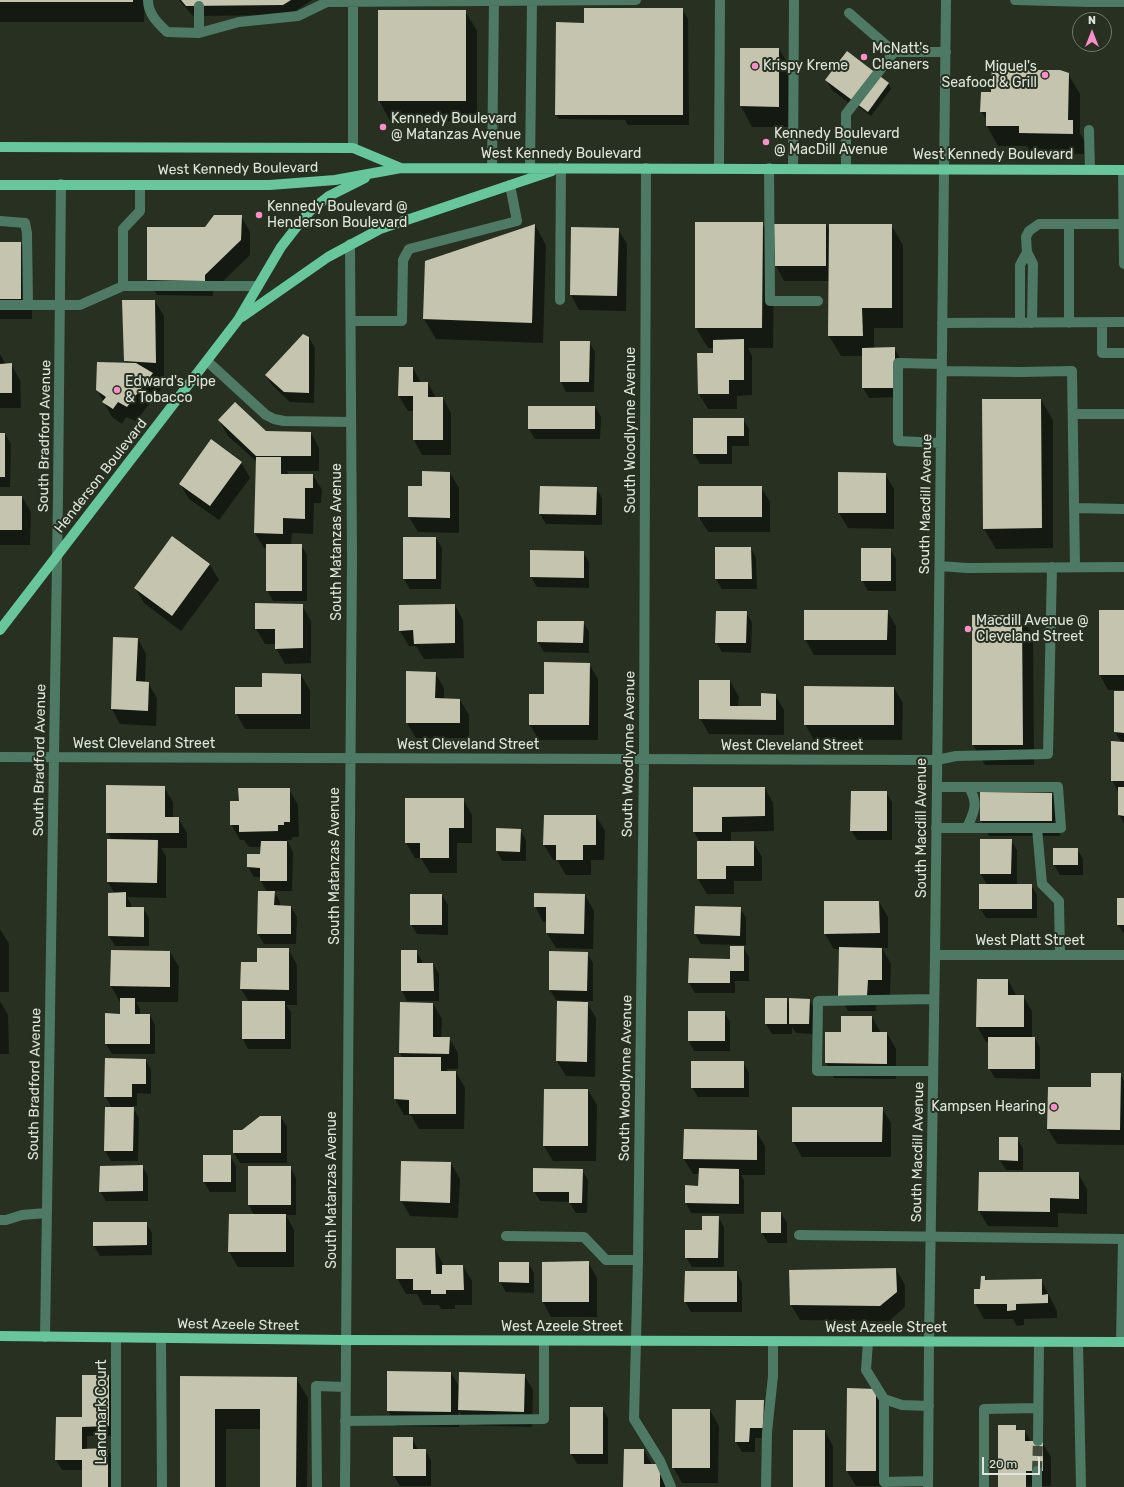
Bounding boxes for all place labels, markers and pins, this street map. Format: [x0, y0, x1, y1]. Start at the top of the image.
place label: McNatt's Cleaners [872, 41, 929, 74]
marker: McNatt's Cleaners [859, 52, 869, 62]
place label: Krispy Kreme [763, 58, 848, 74]
place label: Miguel's Seafood & Grill [942, 59, 1037, 92]
marker: Krispy Kreme [750, 61, 760, 71]
marker: Miguel's Seafood & Grill [1040, 70, 1050, 80]
place label: Kennedy Boulevard @ Matanzas Avenue [391, 111, 521, 144]
marker: Kennedy Boulevard @ Matanzas Avenue [378, 122, 388, 132]
place label: Kennedy Boulevard @ MacDill Avenue [774, 126, 900, 158]
marker: Kennedy Boulevard @ MacDill Avenue [761, 137, 771, 147]
place label: Kennedy Boulevard @ Henderson Boulevard [267, 199, 408, 232]
marker: Kennedy Boulevard @ Henderson Boulevard [254, 210, 264, 220]
place label: Edward's Pipe & Tobacco [125, 374, 216, 406]
marker: Edward's Pipe & Tobacco [112, 385, 122, 395]
place label: Macdill Avenue @ Cleveland Street [976, 613, 1089, 646]
marker: Macdill Avenue @ Cleveland Street [963, 624, 973, 634]
place label: Kampsen Hearing [931, 1099, 1046, 1115]
marker: Kampsen Hearing [1049, 1102, 1059, 1112]

